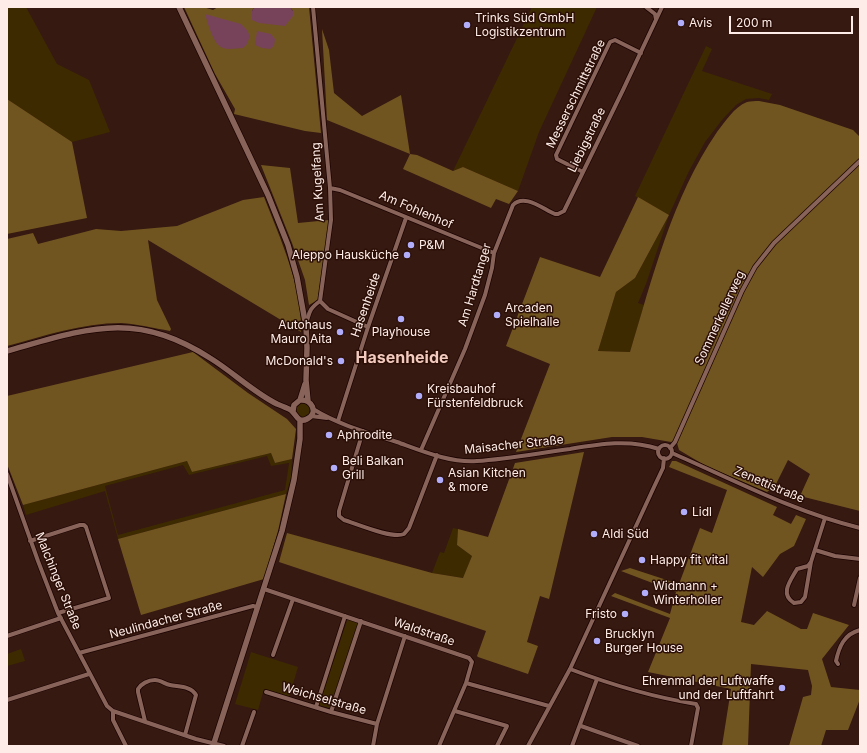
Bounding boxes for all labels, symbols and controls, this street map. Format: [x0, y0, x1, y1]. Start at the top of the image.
scale bar [731, 8, 855, 34]
place label: Trinks Süd GmbH Logistikzentrum [475, 11, 574, 39]
text: 200 m [736, 15, 772, 30]
place label: Avis [689, 16, 712, 30]
marker: Avis [676, 18, 686, 28]
marker: Trinks Süd GmbH Logistikzentrum [462, 20, 472, 30]
street label: Messerschmittstraße [543, 37, 609, 151]
street label: Liebigstraße [565, 105, 609, 175]
street label: Am Kugelfang [309, 142, 327, 222]
street label: Am Fohlenhof [377, 188, 455, 232]
place label: P&M [419, 238, 445, 252]
marker: P&M [406, 240, 416, 250]
street label: Am Hardtanger [455, 242, 495, 328]
place label: Aleppo Hausküche [292, 248, 399, 262]
marker: Aleppo Hausküche [402, 250, 412, 260]
street label: Sommerkellerweg [692, 269, 748, 367]
street label: Hasenheide [348, 271, 384, 339]
place label: Arcaden Spielhalle [505, 301, 559, 329]
marker: Arcaden Spielhalle [492, 310, 502, 320]
marker: Playhouse [396, 314, 406, 324]
place label: Autohaus Mauro Aita [270, 318, 332, 346]
place label: Playhouse [372, 325, 430, 339]
marker: Autohaus Mauro Aita [335, 327, 345, 337]
district label: Hasenheide [355, 348, 449, 368]
place label: McDonald's [265, 354, 333, 368]
marker: McDonald's [336, 356, 346, 366]
place label: Kreisbauhof Fürstenfeldbruck [427, 382, 523, 410]
marker: Kreisbauhof Fürstenfeldbruck [414, 391, 424, 401]
place label: Aphrodite [337, 428, 392, 442]
marker: Aphrodite [324, 430, 334, 440]
street label: Maisacher Straße [464, 433, 564, 457]
place label: Beli Balkan Grill [342, 454, 404, 482]
marker: Beli Balkan Grill [329, 463, 339, 473]
street label: Zenettistraße [732, 464, 806, 506]
place label: Asian Kitchen & more [448, 466, 526, 494]
marker: Asian Kitchen & more [435, 475, 445, 485]
place label: Lidl [692, 505, 712, 519]
marker: Lidl [679, 507, 689, 517]
place label: Aldi Süd [602, 527, 649, 541]
marker: Aldi Süd [589, 529, 599, 539]
street label: Malchinger Straße [32, 530, 84, 632]
place label: Happy fit vital [650, 553, 728, 567]
marker: Happy fit vital [637, 555, 647, 565]
place label: Widmann + Winterholler [653, 579, 722, 607]
marker: Widmann + Winterholler [640, 588, 650, 598]
street label: Neulindacher Straße [108, 598, 224, 642]
place label: Fristo [585, 607, 617, 621]
marker: Fristo [620, 609, 630, 619]
street label: Waldstraße [391, 615, 457, 649]
place label: Brucklyn Burger House [605, 627, 683, 655]
marker: Brucklyn Burger House [592, 636, 602, 646]
place label: Ehrenmal der Luftwaffe und der Luftfahrt [642, 674, 774, 702]
street label: Weichselstraße [280, 680, 368, 718]
marker: Ehrenmal der Luftwaffe und der Luftfahrt [777, 683, 787, 693]

